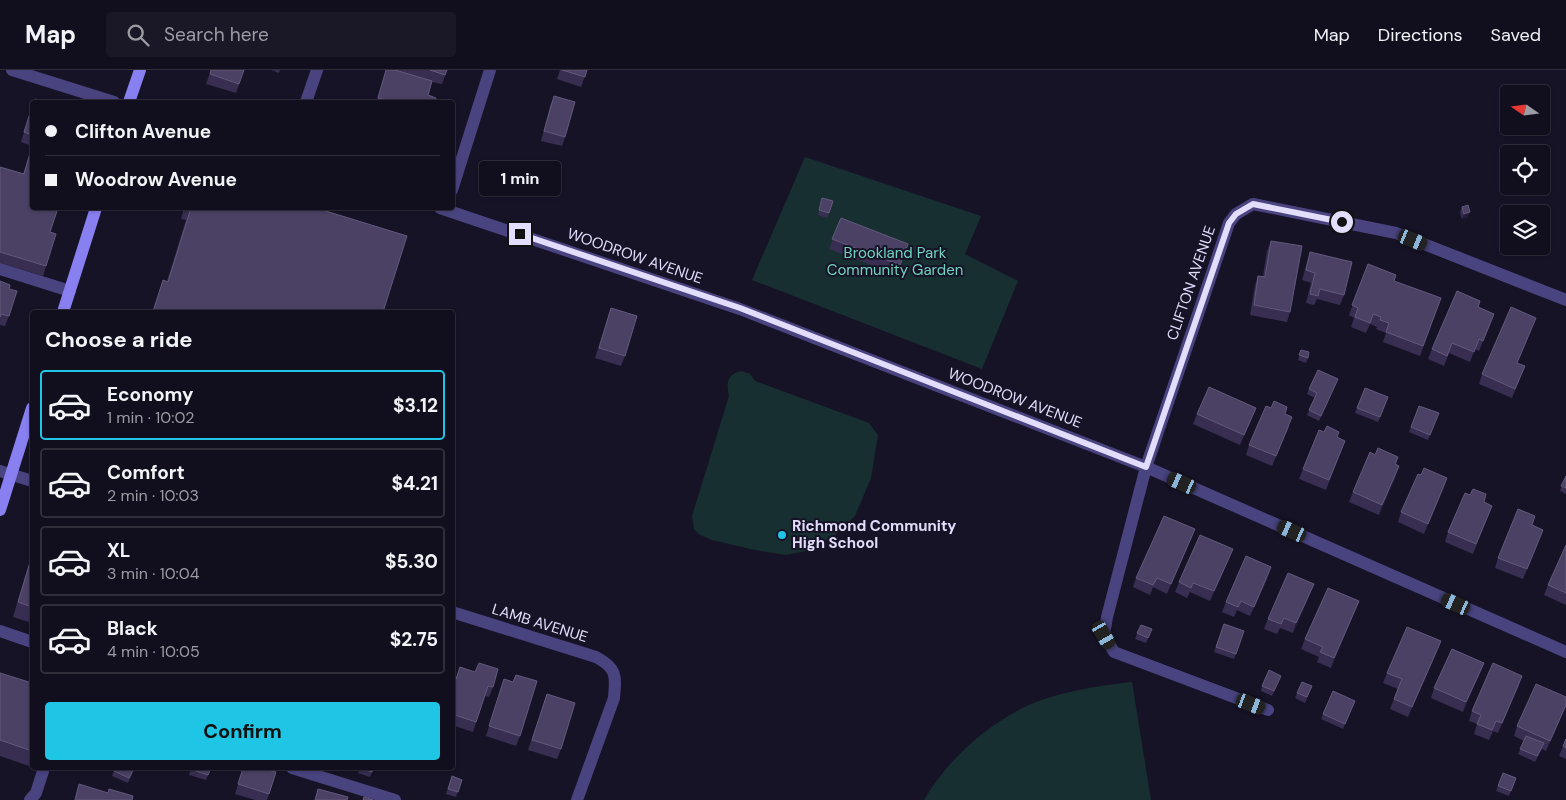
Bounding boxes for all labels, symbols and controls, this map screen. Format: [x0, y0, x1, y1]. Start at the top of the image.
search box [106, 12, 456, 57]
text: Map [25, 19, 76, 50]
icon: search [124, 21, 152, 49]
text: Search here [164, 22, 269, 47]
text: Map [1314, 23, 1350, 47]
text: Directions [1378, 23, 1463, 47]
text: Saved [1491, 23, 1541, 47]
north arrow [1500, 85, 1550, 135]
map controls [1500, 85, 1550, 255]
text: Clifton Avenue [75, 119, 211, 144]
button: locate [1500, 145, 1550, 195]
callout: 1 min [479, 161, 561, 196]
text: Woodrow Avenue [75, 167, 237, 192]
text: 1 min [501, 168, 539, 189]
button: layers [1500, 205, 1550, 255]
route start [1331, 211, 1353, 233]
route end [509, 223, 531, 245]
street label: WOODROW AVENUE [565, 223, 705, 289]
street label: CLIFTON AVENUE [1162, 223, 1220, 343]
car [1396, 227, 1429, 253]
park label: Brookland Park Community Garden [827, 243, 963, 280]
text: Choose a ride [45, 325, 193, 354]
street label: WOODROW AVENUE [945, 363, 1085, 433]
text: Economy [107, 382, 194, 407]
icon: car [47, 383, 92, 428]
text: $3.12 [393, 393, 438, 418]
text: 1 min · 10:02 [107, 407, 194, 428]
text: Comfort [107, 460, 185, 485]
icon: car [47, 461, 92, 506]
car [1165, 470, 1198, 496]
text: $4.21 [392, 471, 438, 496]
text: 2 min · 10:03 [107, 485, 199, 506]
place label: Richmond Community High School [792, 516, 956, 553]
car [1275, 518, 1308, 544]
marker: Richmond Community High School [776, 529, 788, 541]
text: XL [107, 538, 130, 563]
icon: car [47, 539, 92, 584]
text: $5.30 [385, 549, 438, 574]
text: 3 min · 10:04 [107, 563, 200, 584]
car [1439, 591, 1472, 617]
street label: LAMB AVENUE [490, 599, 590, 647]
text: Black [107, 616, 158, 641]
icon: car [47, 617, 92, 662]
car [1090, 618, 1117, 652]
text: $2.75 [390, 627, 438, 652]
text: 4 min · 10:05 [107, 641, 200, 662]
car [1234, 692, 1267, 716]
button: Confirm [45, 702, 440, 760]

